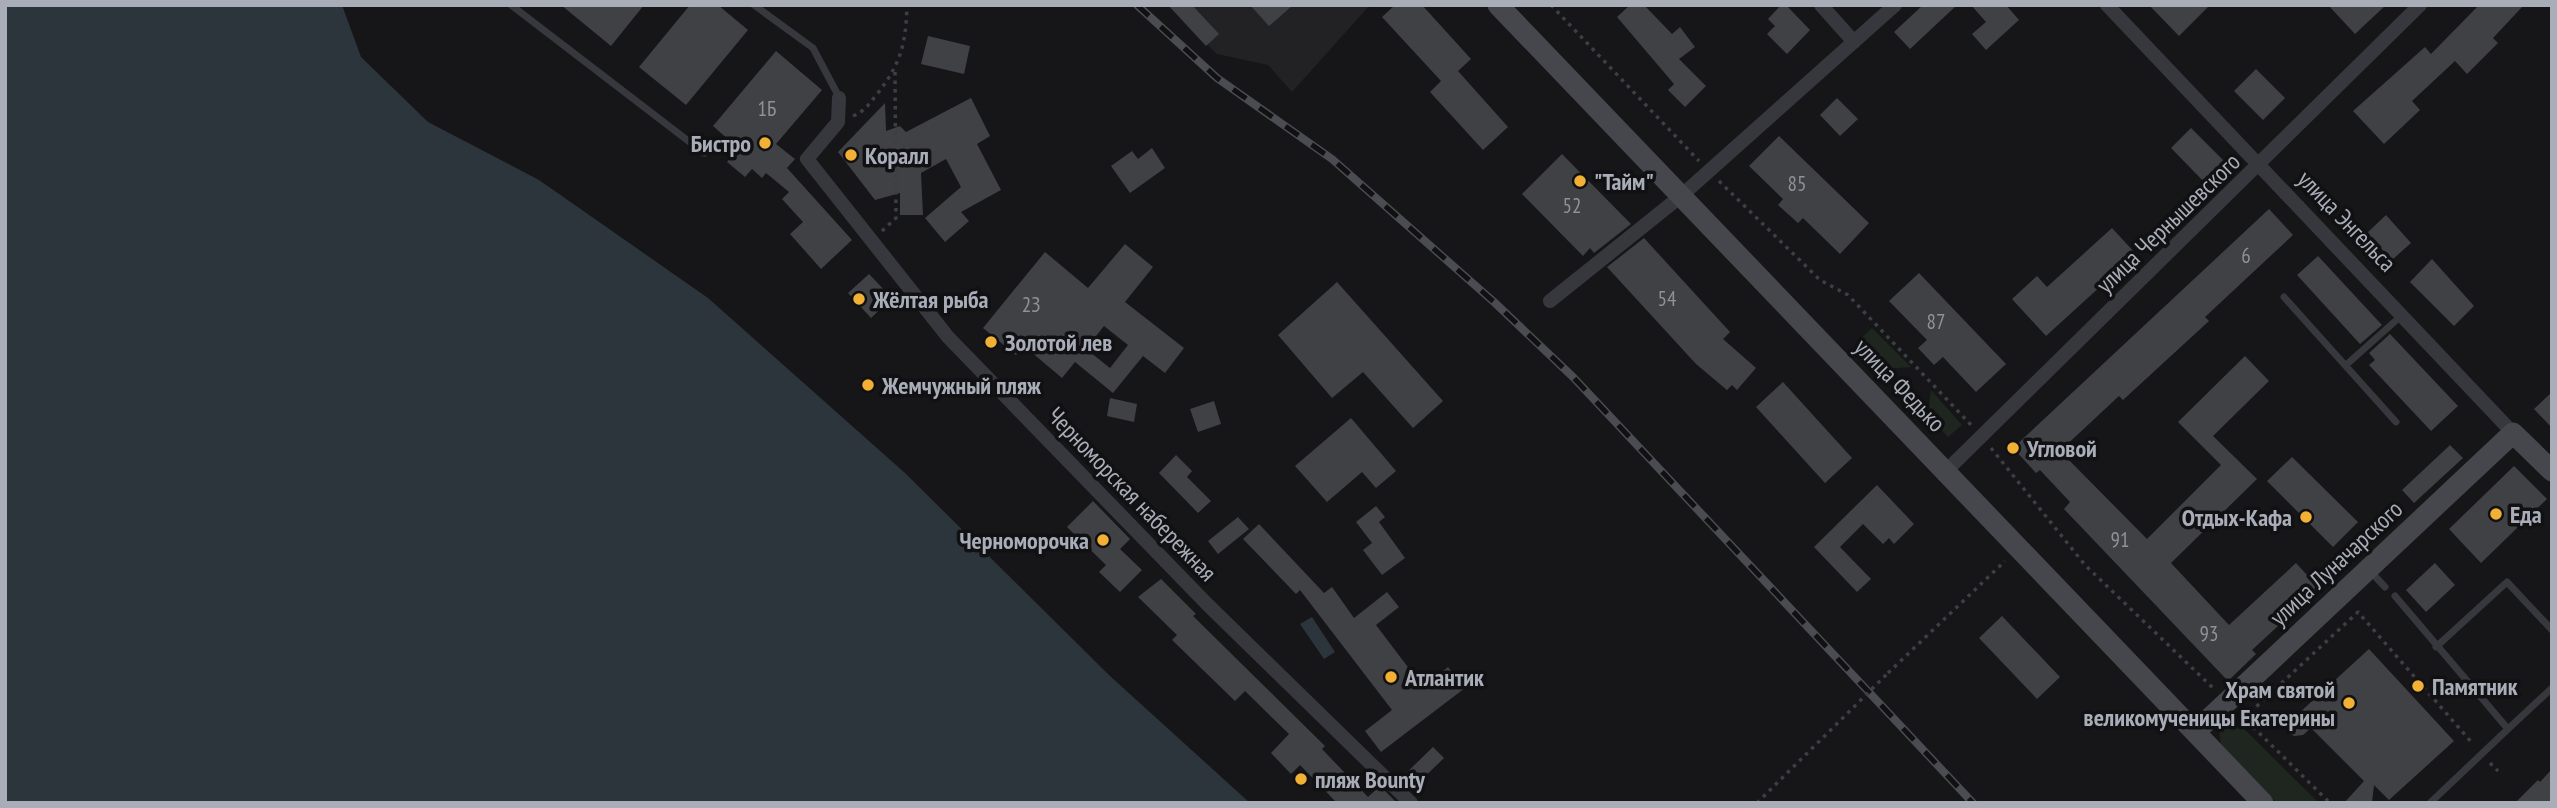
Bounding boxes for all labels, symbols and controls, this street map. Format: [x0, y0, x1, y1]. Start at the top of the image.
house number: 1Б [758, 95, 776, 122]
place label: Бистро [691, 128, 751, 159]
marker: Бистро [757, 135, 773, 151]
place label: Коралл [865, 140, 929, 171]
street label: улица Чернышевского [2089, 146, 2247, 300]
marker: Коралл [843, 147, 859, 163]
street label: улица Энгельса [2291, 164, 2403, 278]
place label: "Тайм" [1594, 166, 1654, 197]
house number: 85 [1788, 170, 1806, 197]
marker: "Тайм" [1572, 173, 1588, 189]
house number: 52 [1563, 192, 1581, 219]
house number: 6 [2241, 242, 2251, 269]
place label: Жёлтая рыба [872, 284, 989, 315]
house number: 54 [1658, 285, 1677, 312]
marker: Жёлтая рыба [851, 291, 867, 307]
house number: 2З [1022, 291, 1040, 318]
house number: 87 [1927, 308, 1945, 335]
place label: Золотой лев [1005, 327, 1112, 358]
street label: улица Федько [1848, 332, 1952, 438]
marker: Золотой лев [983, 334, 999, 350]
place label: Жемчужный пляж [881, 370, 1042, 401]
marker: Жемчужный пляж [860, 377, 876, 393]
street label: Черноморская набережная [1041, 400, 1223, 588]
place label: Угловой [2026, 433, 2097, 464]
marker: Угловой [2005, 440, 2021, 456]
street label: улица Луначарского [2263, 494, 2409, 632]
place label: Еда [2510, 499, 2542, 530]
place label: Отдых-Кафа [2182, 502, 2292, 533]
marker: Еда [2488, 506, 2504, 522]
marker: Отдых-Кафа [2298, 509, 2314, 525]
place label: Черноморочка [959, 525, 1089, 556]
house number: 91 [2111, 526, 2129, 553]
marker: Черноморочка [1095, 532, 1111, 548]
house number: 93 [2200, 620, 2218, 647]
place label: Атлантик [1404, 662, 1484, 693]
marker: Атлантик [1383, 669, 1399, 685]
place label: Памятник [2432, 671, 2518, 702]
place label: Храм святой великомученицы Екатерины [2084, 674, 2335, 733]
marker: Памятник [2410, 678, 2426, 694]
marker: Храм святой великомученицы Екатерины [2341, 695, 2357, 711]
place label: пляж Bounty [1315, 764, 1425, 795]
marker: пляж Bounty [1293, 771, 1309, 787]

